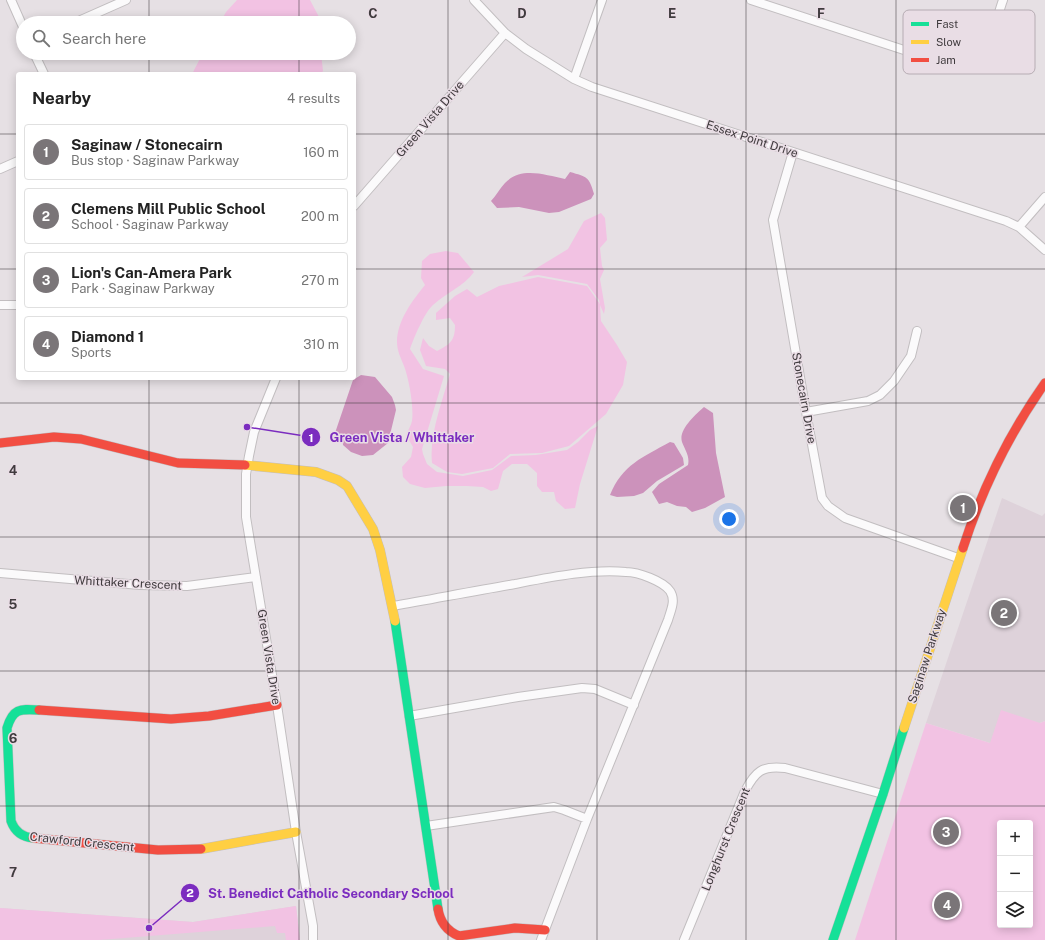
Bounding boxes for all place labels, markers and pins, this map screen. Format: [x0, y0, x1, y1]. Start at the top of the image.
callout: Green Vista / Whittaker [301, 425, 483, 450]
pin: 1 [950, 493, 976, 523]
pin: 2 [991, 598, 1017, 628]
pin: 3 [933, 817, 959, 847]
callout: St. Benedict Catholic Secondary School [180, 881, 463, 906]
pin: 4 [934, 890, 960, 920]

